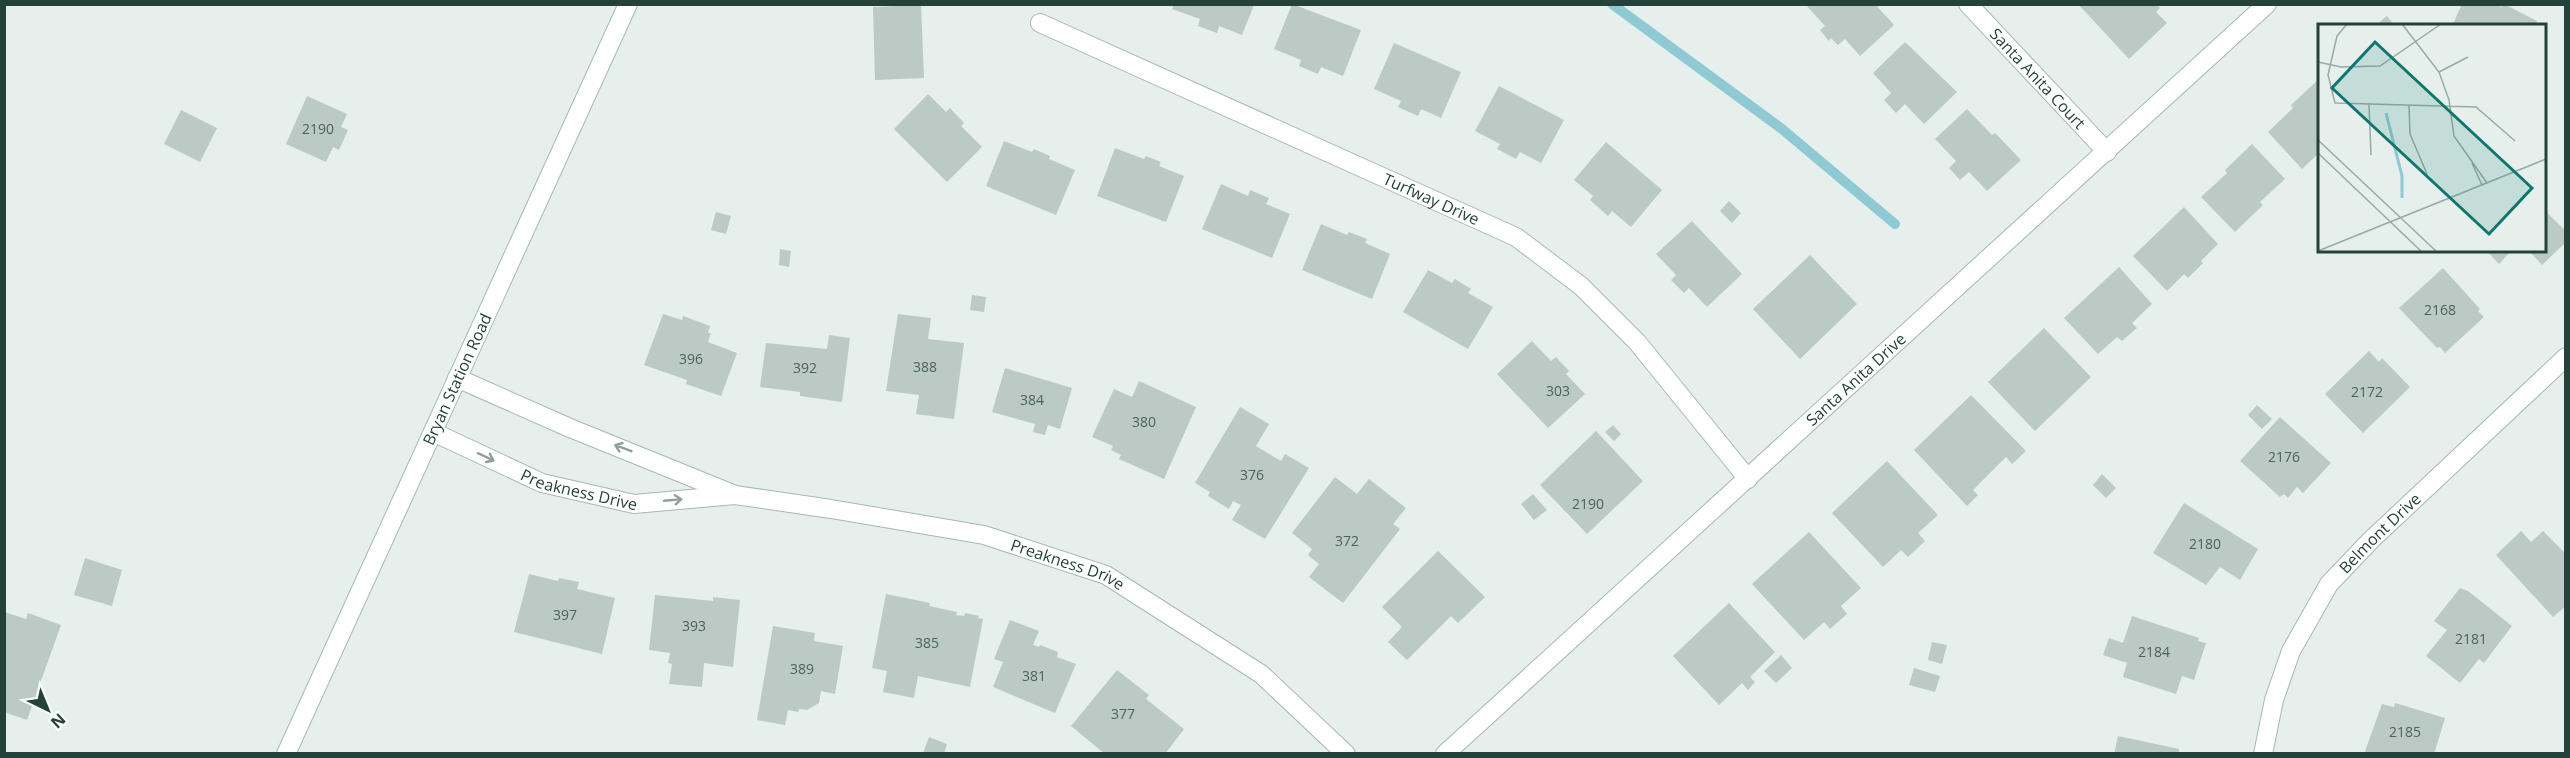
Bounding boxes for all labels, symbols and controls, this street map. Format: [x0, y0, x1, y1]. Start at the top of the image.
street label: Santa Anita Court [1985, 23, 2091, 134]
inset map [2318, 24, 2546, 252]
house number: 2190 [302, 119, 334, 138]
street label: Turfway Drive [1380, 168, 1483, 230]
house number: 2168 [2424, 300, 2456, 319]
street label: Bryan Station Road [417, 310, 497, 449]
street label: Santa Anita Drive [1801, 328, 1910, 431]
house number: 396 [679, 349, 703, 368]
house number: 388 [913, 357, 937, 376]
house number: 392 [793, 358, 817, 377]
house number: 303 [1546, 381, 1570, 400]
house number: 2172 [2351, 382, 2383, 401]
house number: 384 [1020, 390, 1044, 409]
house number: 380 [1132, 412, 1156, 431]
one-way arrow [614, 442, 632, 453]
house number: 2176 [2268, 447, 2300, 466]
one-way arrow [477, 451, 495, 463]
street label: Preakness Drive [517, 464, 640, 515]
house number: 376 [1240, 465, 1264, 484]
street label: Belmont Drive [2334, 488, 2426, 578]
one-way arrow [662, 494, 682, 505]
house number: 2190 [1572, 494, 1604, 513]
house number: 372 [1335, 531, 1359, 550]
street label: Preakness Drive [1008, 534, 1129, 595]
house number: 2180 [2189, 534, 2221, 553]
house number: 397 [553, 605, 577, 624]
house number: 393 [682, 616, 706, 635]
house number: 2181 [2455, 629, 2487, 648]
house number: 385 [915, 633, 939, 652]
house number: 2184 [2138, 642, 2170, 661]
house number: 389 [790, 659, 814, 678]
house number: 381 [1022, 666, 1046, 685]
north arrow [18, 680, 78, 740]
house number: 377 [1111, 704, 1135, 723]
text: N [46, 708, 70, 733]
house number: 2185 [2389, 722, 2421, 741]

